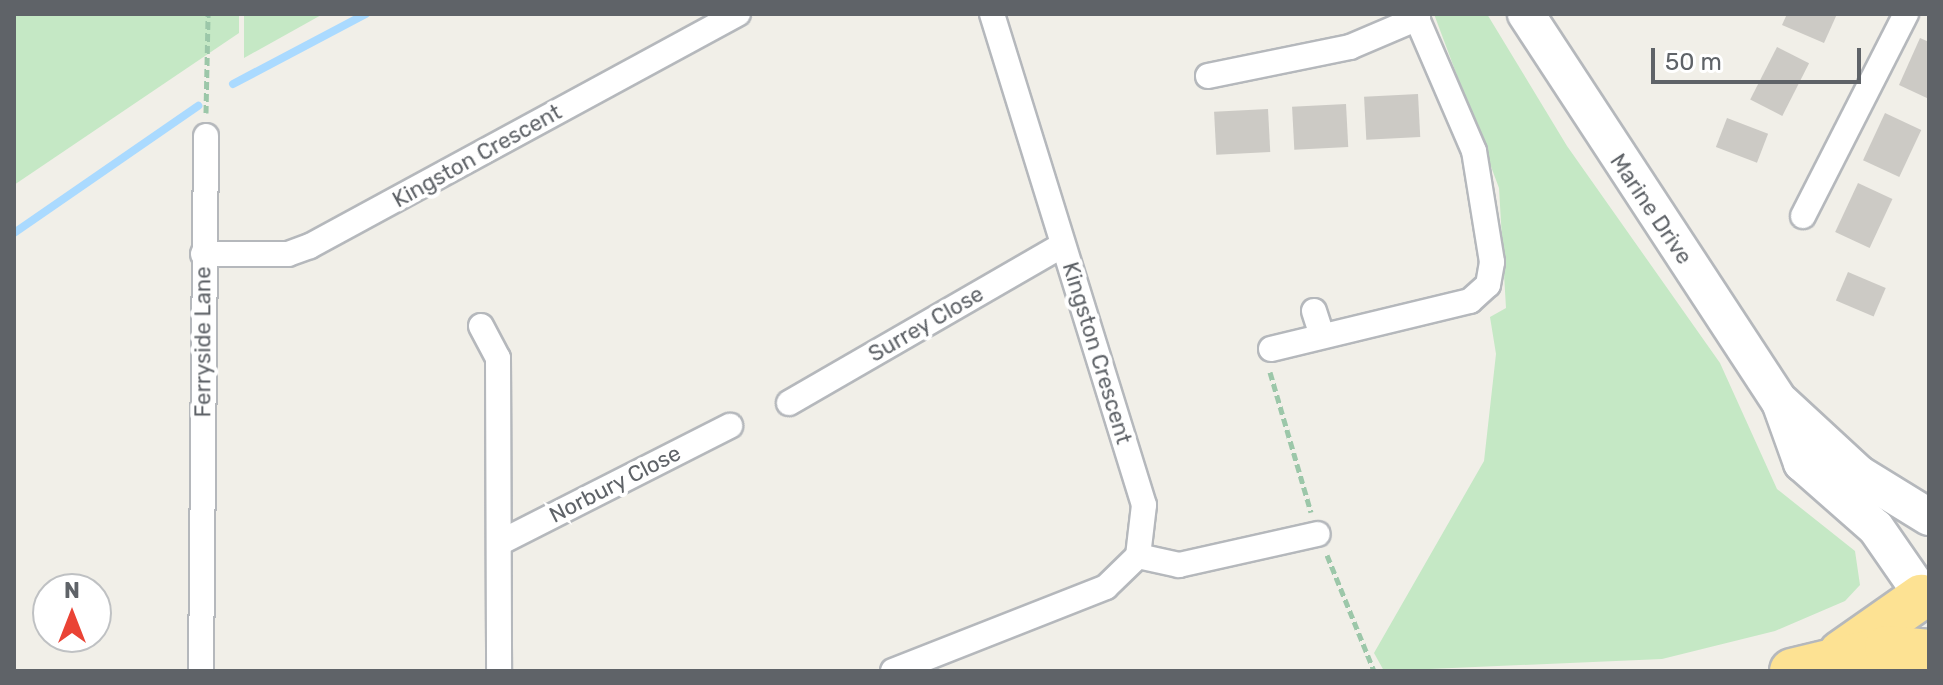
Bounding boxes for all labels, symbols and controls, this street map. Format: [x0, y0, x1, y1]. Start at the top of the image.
scale bar [1655, 32, 1865, 82]
text: 50 m [1665, 48, 1722, 76]
street label: Kingston Crescent [388, 99, 566, 213]
street label: Marine Drive [1604, 149, 1698, 269]
street label: Kingston Crescent [1057, 259, 1137, 447]
street label: Ferryside Lane [190, 267, 216, 417]
street label: Surrey Close [864, 280, 988, 368]
street label: Norbury Close [545, 439, 685, 529]
north arrow [32, 573, 112, 653]
text: N [64, 577, 80, 604]

